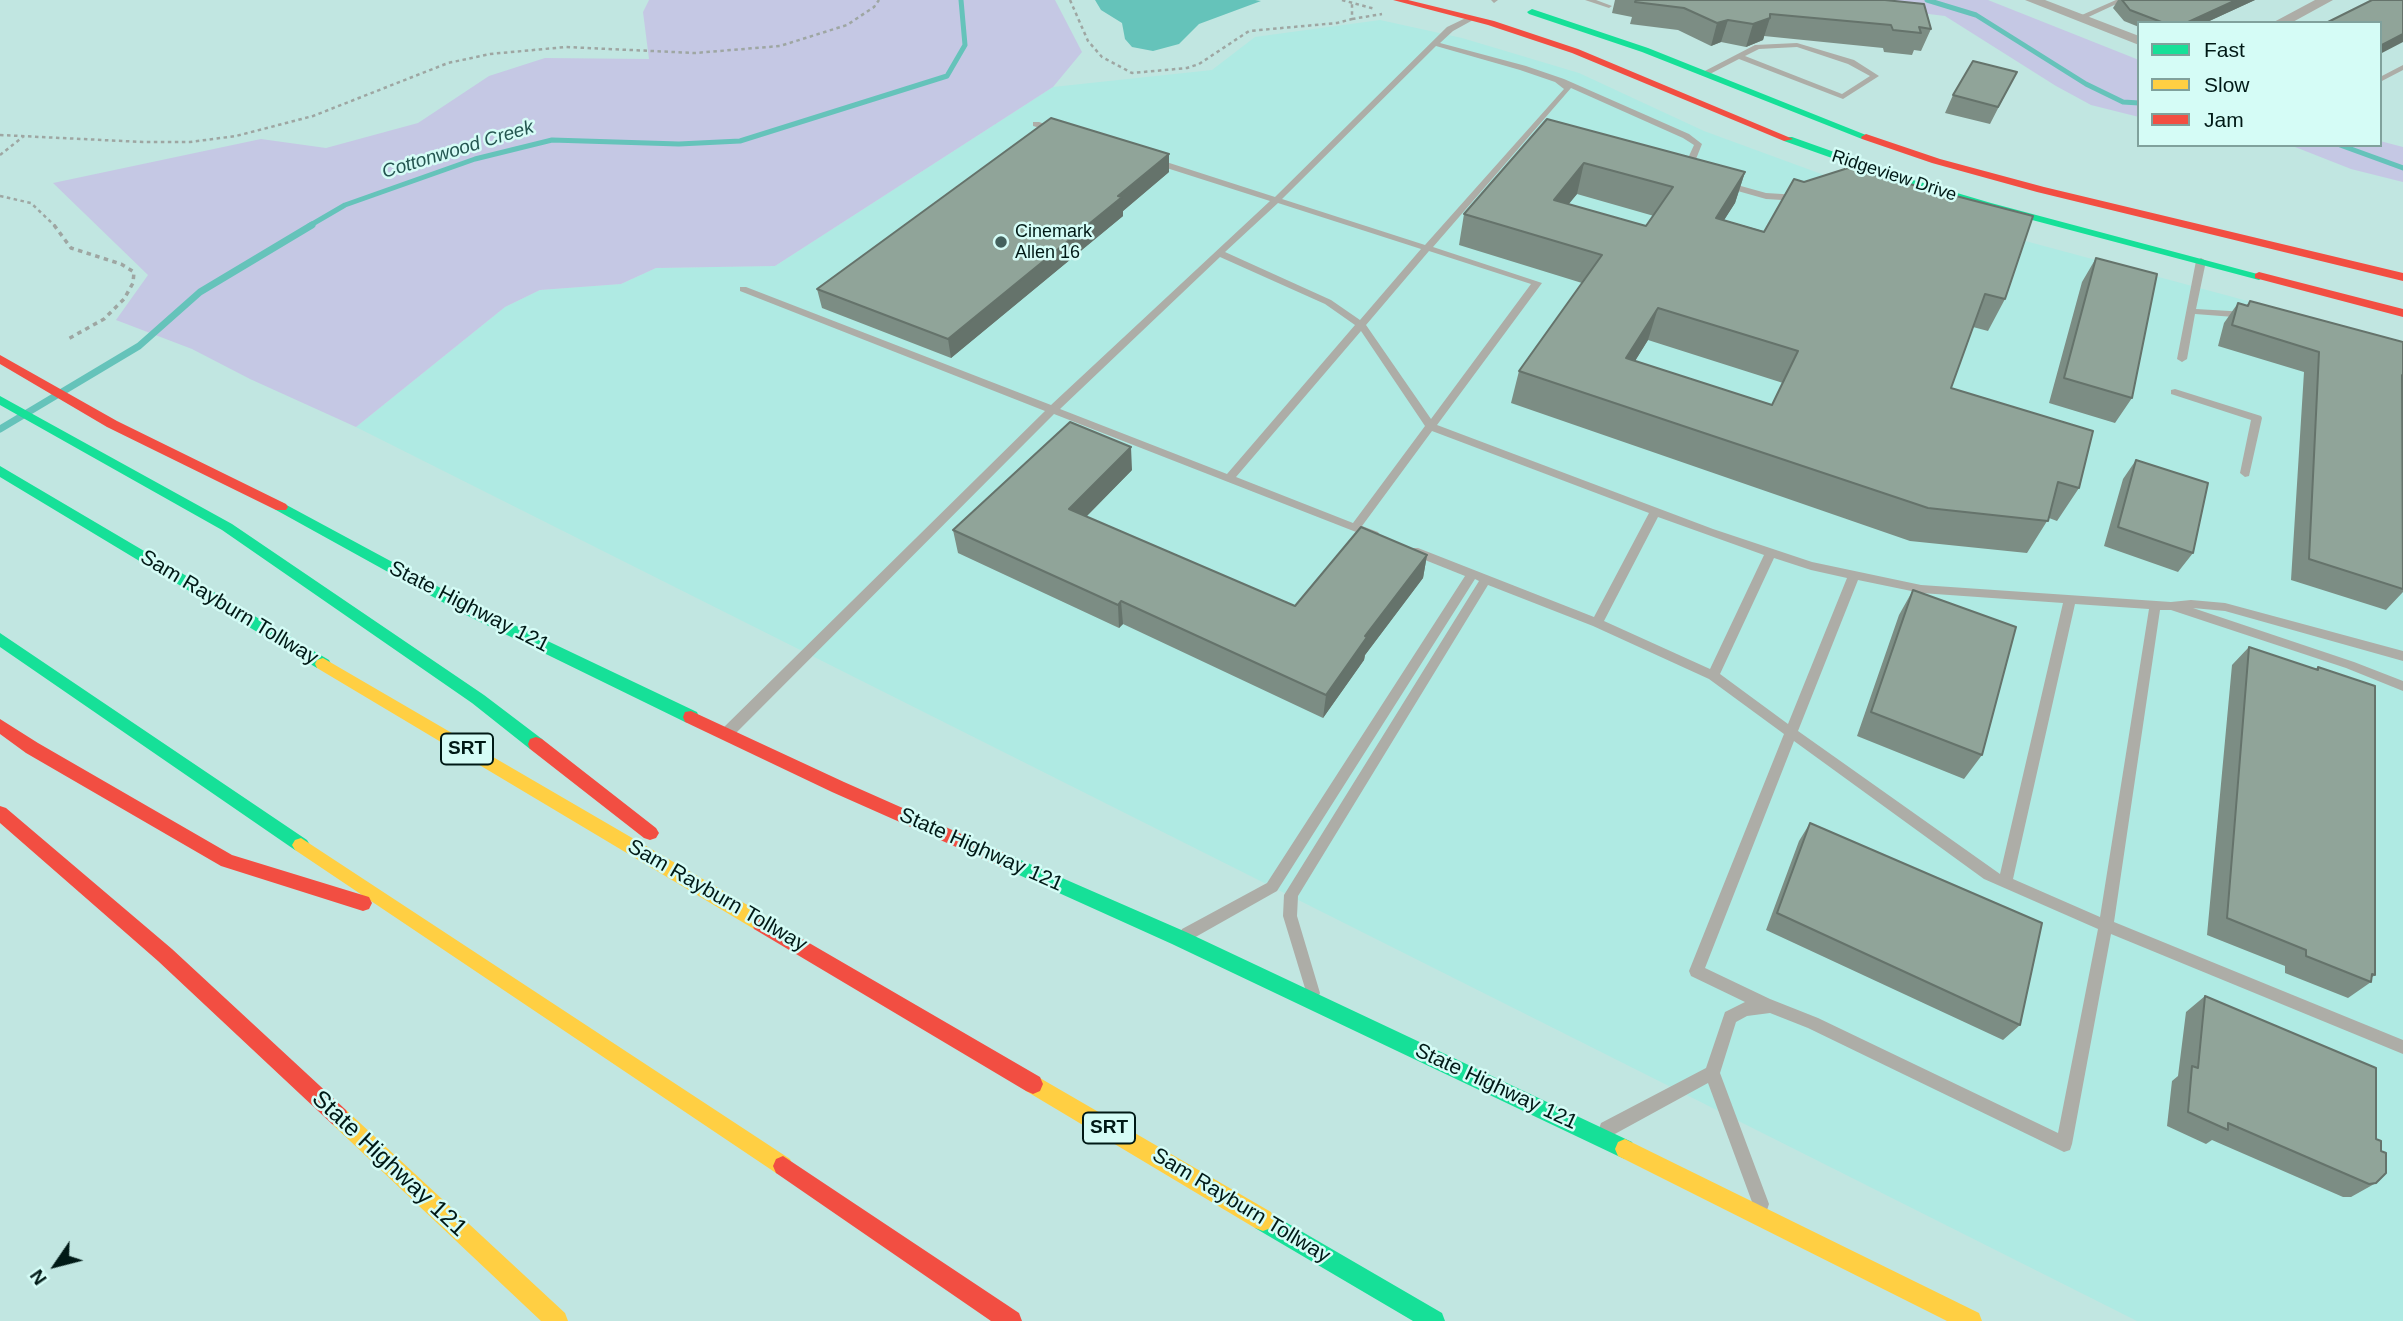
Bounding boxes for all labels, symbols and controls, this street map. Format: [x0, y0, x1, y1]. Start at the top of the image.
legend [2137, 21, 2382, 147]
text: Fast [2204, 38, 2245, 61]
text: Slow [2204, 73, 2250, 96]
text: Jam [2204, 108, 2244, 131]
water label: Cottonwood Creek [379, 116, 537, 184]
street label: Ridgeview Drive [1829, 146, 1959, 206]
place label: Cinemark Allen 16 [1015, 221, 1092, 264]
marker: Cinemark Allen 16 [993, 234, 1009, 250]
street label: Sam Rayburn Tollway [135, 545, 323, 671]
street label: State Highway 121 [385, 556, 553, 658]
road number: SRT [441, 734, 493, 764]
street label: State Highway 121 [895, 803, 1067, 897]
street label: Sam Rayburn Tollway [623, 834, 811, 958]
street label: State Highway 121 [1411, 1038, 1581, 1136]
street label: State Highway 121 [306, 1085, 472, 1243]
road number: SRT [1083, 1112, 1135, 1144]
street label: Sam Rayburn Tollway [1147, 1143, 1335, 1269]
north arrow [21, 1230, 91, 1300]
text: N [26, 1266, 51, 1289]

